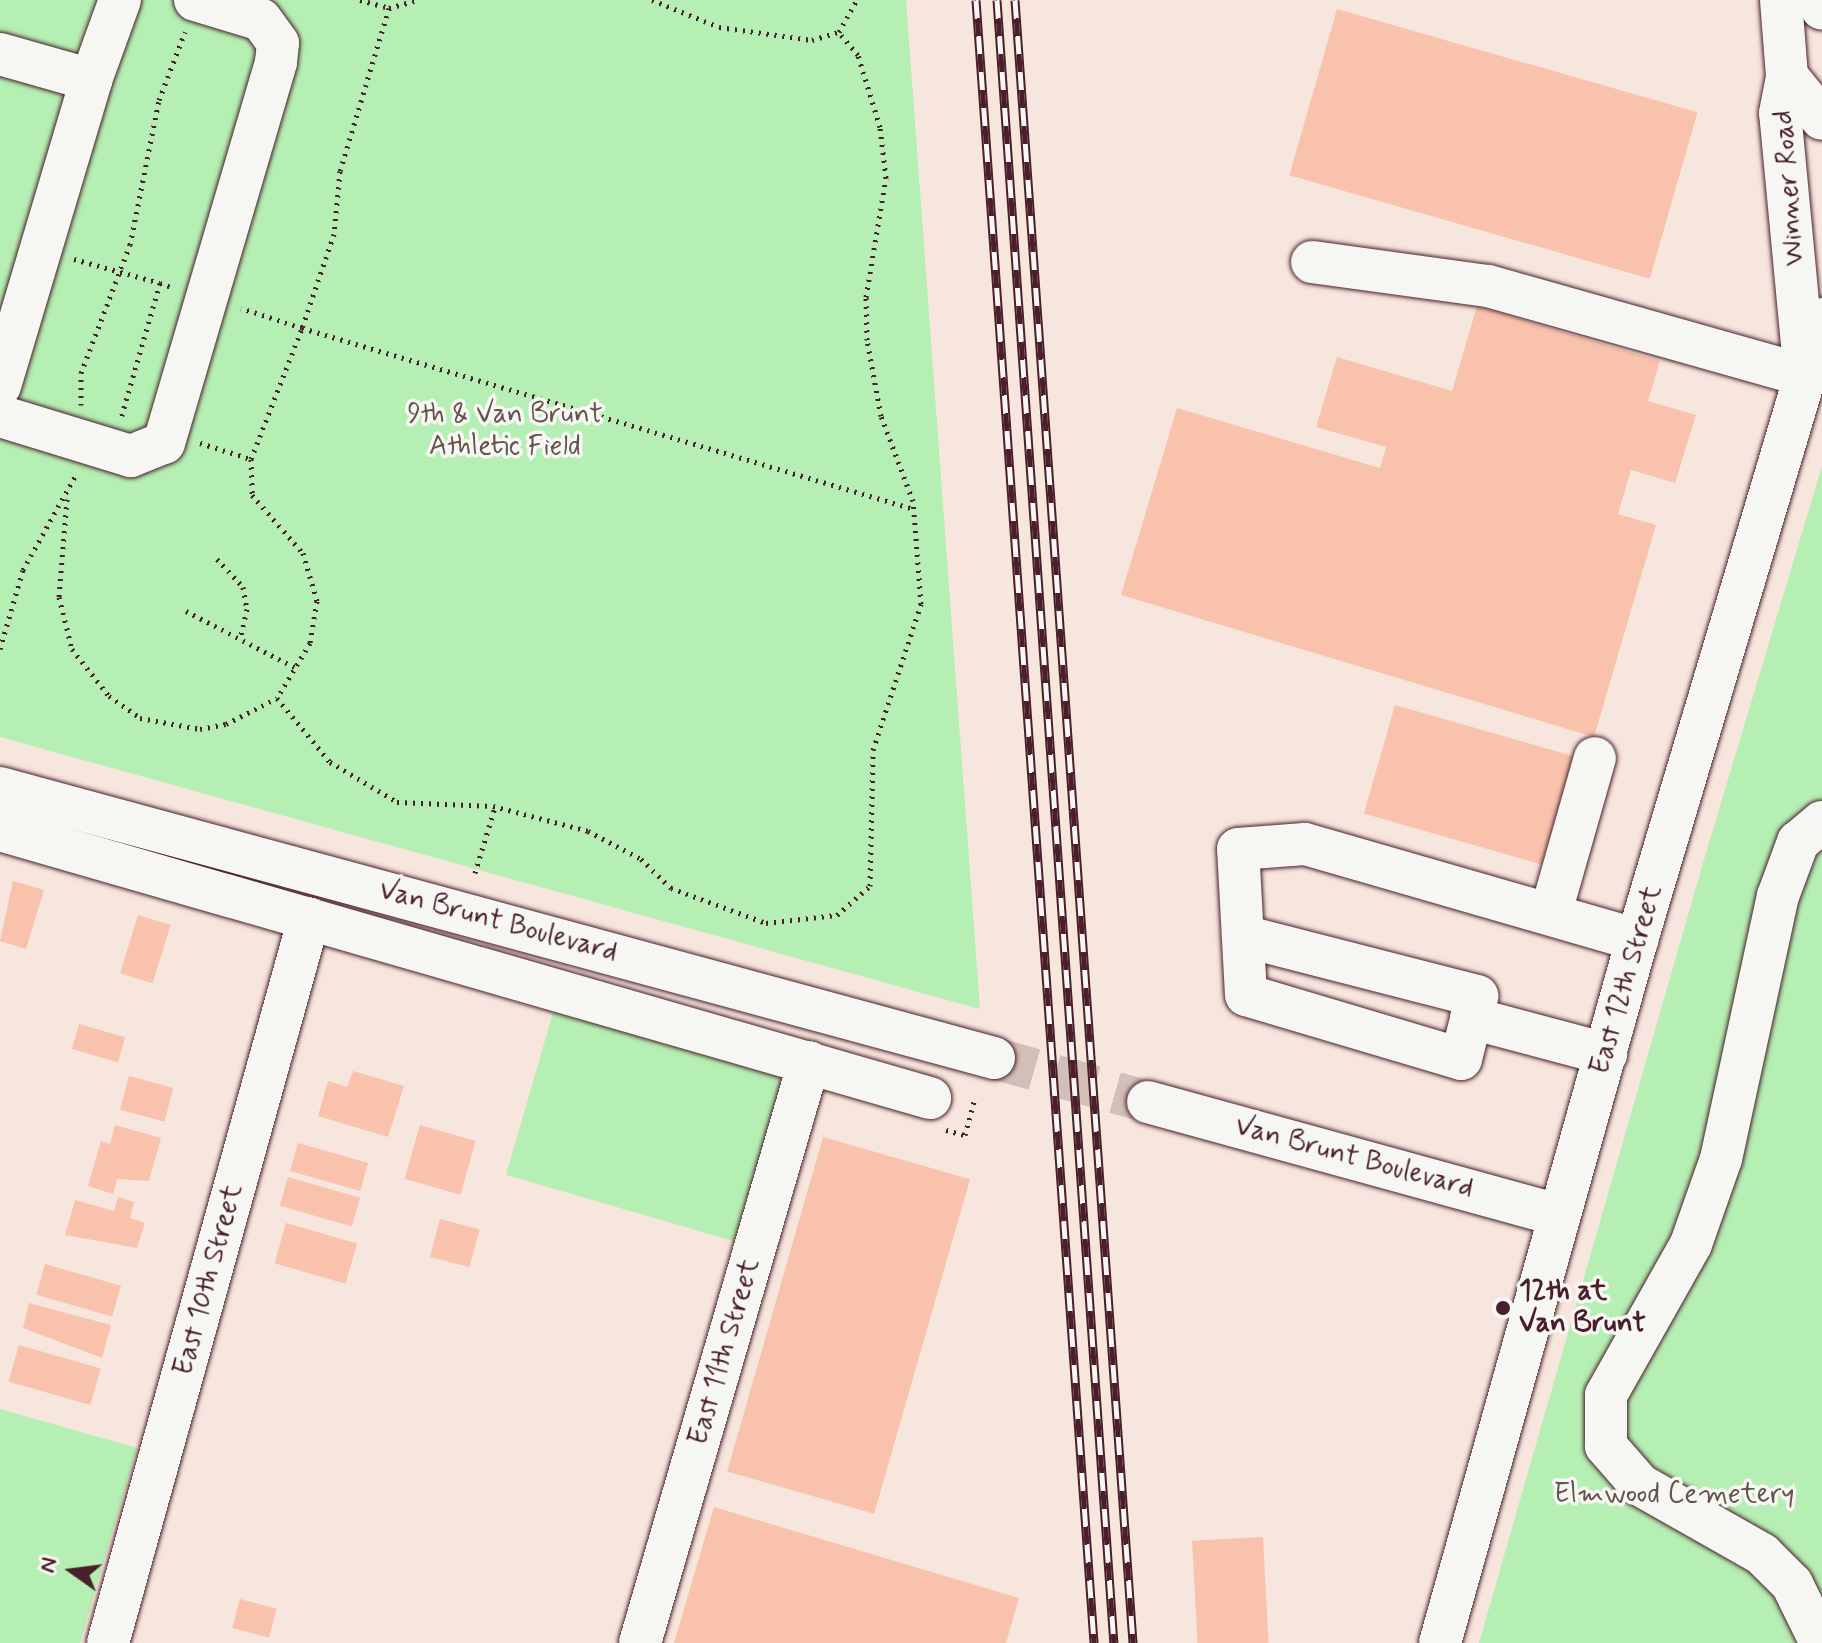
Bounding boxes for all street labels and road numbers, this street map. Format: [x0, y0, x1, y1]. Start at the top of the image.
street label: Winner Road [1768, 109, 1812, 267]
street label: Van Brunt Boulevard [371, 873, 625, 971]
street label: East 12th Street [1584, 881, 1670, 1079]
street label: Van Brunt Boulevard [1227, 1109, 1481, 1207]
street label: East 10th Street [167, 1181, 251, 1379]
street label: East 11th Street [682, 1255, 768, 1449]

